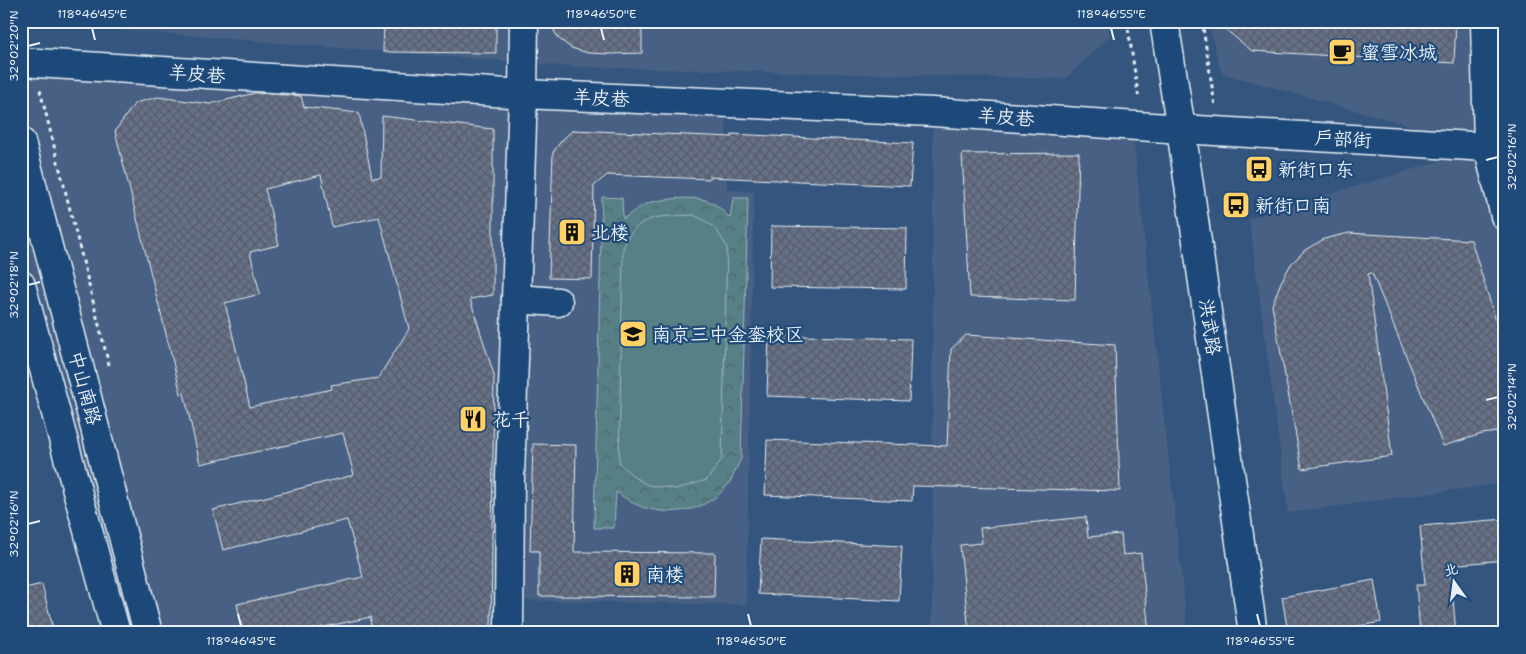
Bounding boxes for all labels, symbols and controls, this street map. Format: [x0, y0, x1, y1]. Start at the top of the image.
text: 118°46'45"E [57, 6, 127, 22]
text: 118°46'50"E [566, 6, 636, 22]
text: 118°46'55"E [1076, 6, 1146, 22]
text: 32°02'20"N [6, 10, 22, 82]
cafe icon: 蜜雪冰城 [1327, 37, 1357, 67]
place label: 蜜雪冰城 [1361, 40, 1437, 65]
street label: 羊皮巷 [168, 60, 226, 88]
street label: 羊皮巷 [572, 84, 630, 112]
street label: 羊皮巷 [977, 103, 1035, 131]
text: 32°02'16"N [1504, 123, 1520, 191]
street label: 户部街 [1314, 125, 1372, 153]
bus stop icon: 新街口东 [1244, 154, 1274, 184]
place label: 新街口东 [1278, 157, 1354, 182]
bus stop icon: 新街口南 [1221, 190, 1251, 220]
place label: 新街口南 [1255, 193, 1331, 218]
building icon: 北楼 [557, 217, 587, 247]
place label: 北楼 [591, 220, 629, 245]
text: 32°02'18"N [6, 251, 22, 319]
street label: 洪武路 [1194, 297, 1226, 357]
school or university icon: 南京三中金銮校区 [618, 319, 648, 349]
place label: 南京三中金銮校区 [652, 322, 804, 347]
street label: 中山南路 [63, 348, 107, 428]
text: 32°02'14"N [1504, 363, 1520, 431]
restaurant icon: 花千 [458, 404, 488, 434]
place label: 花千 [492, 407, 530, 432]
text: 32°02'16"N [6, 490, 22, 558]
north arrow [1428, 556, 1478, 606]
building icon: 南楼 [612, 559, 642, 589]
text: 北 [1442, 559, 1460, 580]
place label: 南楼 [646, 562, 684, 587]
text: 118°46'45"E [206, 633, 276, 649]
text: 118°46'50"E [716, 633, 786, 649]
text: 118°46'55"E [1225, 633, 1295, 649]

